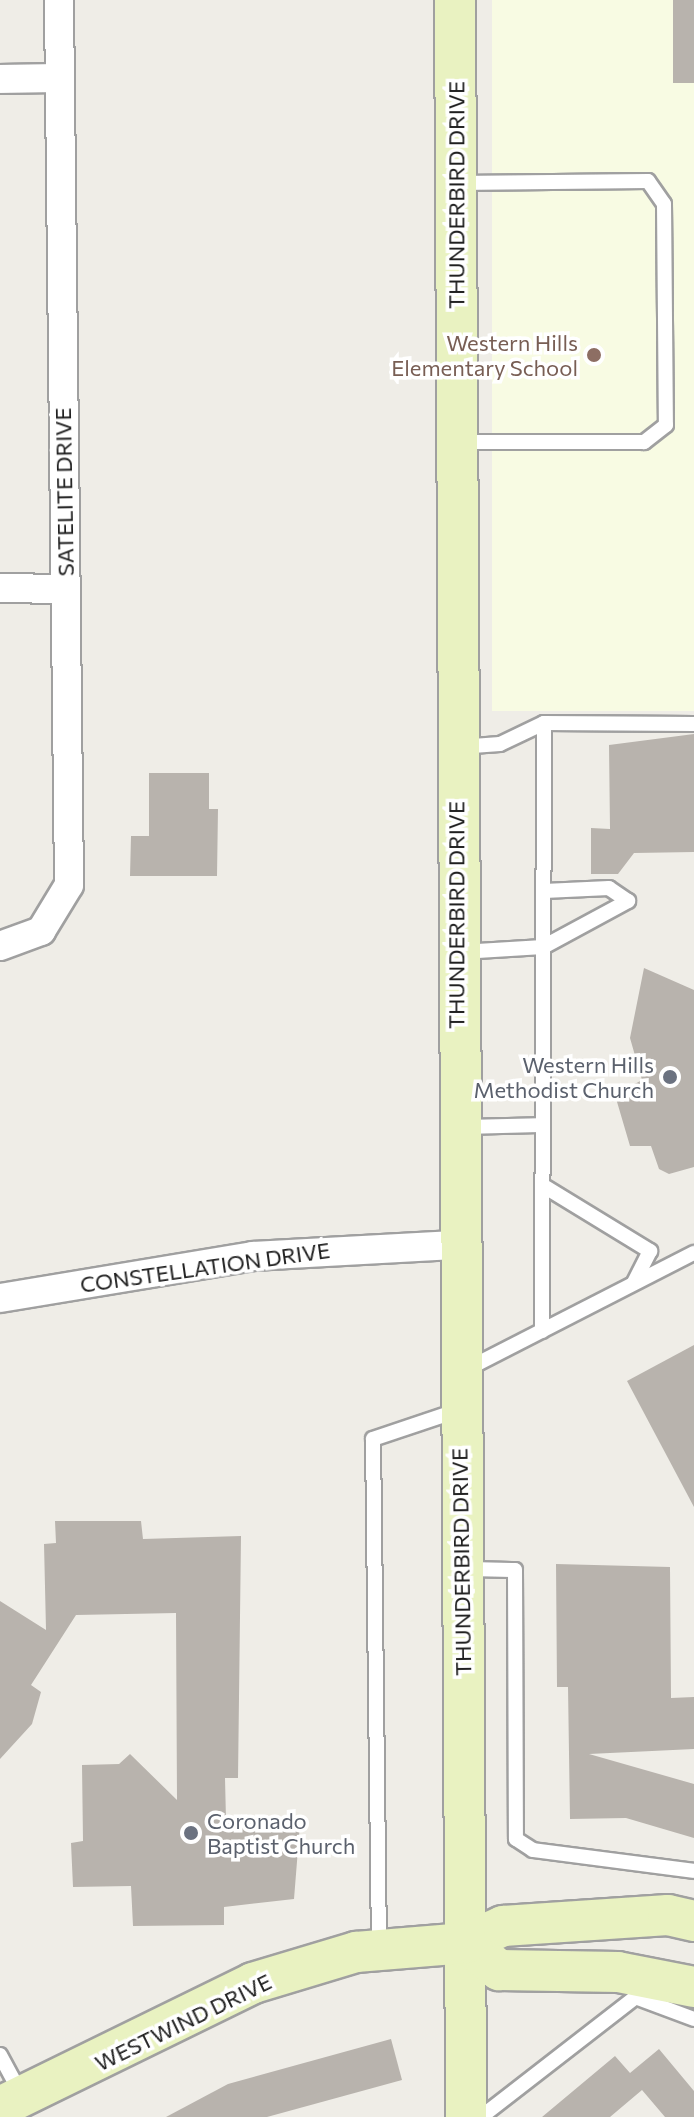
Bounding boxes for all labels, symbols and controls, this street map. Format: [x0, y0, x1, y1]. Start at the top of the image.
street label: THUNDERBIRD DRIVE [443, 81, 469, 309]
place label: Western Hills Elementary School [391, 329, 578, 380]
marker: Western Hills Elementary School [585, 346, 603, 364]
street label: SATELITE DRIVE [49, 407, 79, 577]
street label: THUNDERBIRD DRIVE [443, 801, 469, 1029]
place label: Western Hills Methodist Church [473, 1051, 654, 1102]
marker: Western Hills Methodist Church [661, 1068, 679, 1086]
street label: CONSTELLATION DRIVE [78, 1236, 332, 1298]
street label: THUNDERBIRD DRIVE [446, 1448, 476, 1676]
place label: Coronado Baptist Church [207, 1807, 355, 1858]
marker: Coronado Baptist Church [182, 1824, 200, 1842]
street label: WESTWIND DRIVE [90, 1968, 276, 2076]

